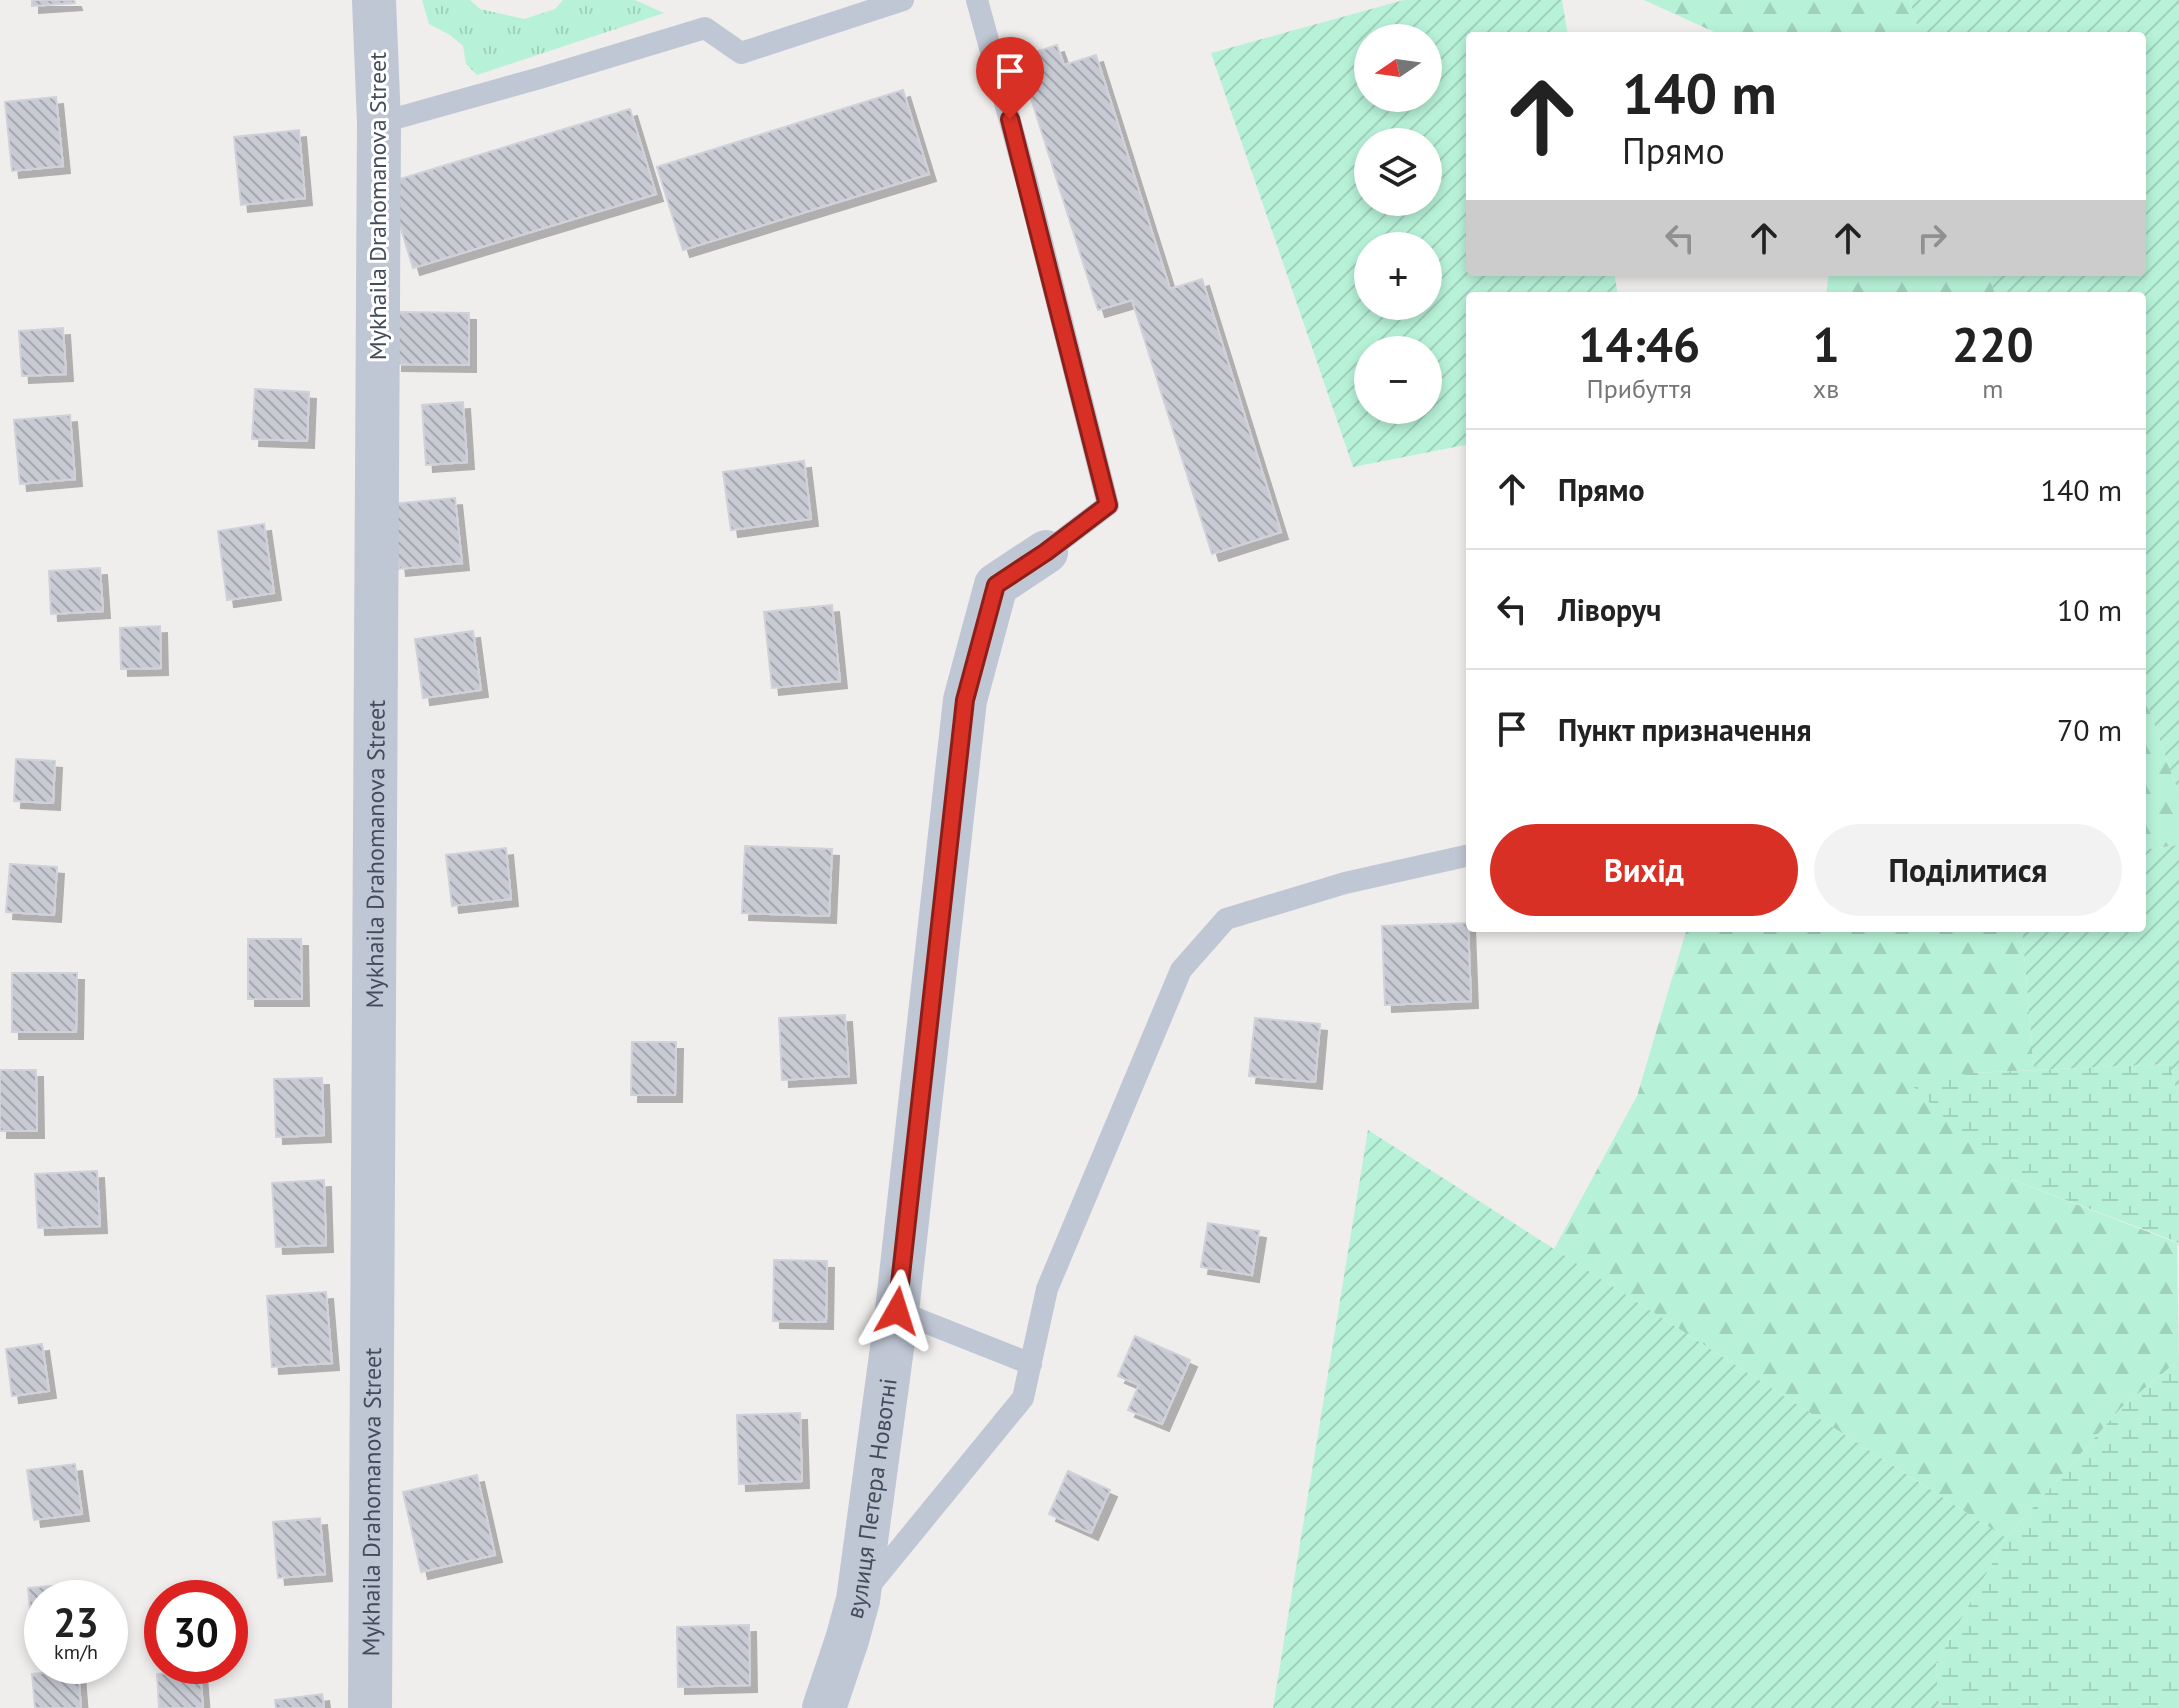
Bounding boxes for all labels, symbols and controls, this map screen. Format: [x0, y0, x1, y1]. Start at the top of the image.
north arrow [1354, 24, 1442, 112]
map controls [1354, 24, 1442, 424]
pin [976, 37, 1044, 119]
icon: arrive [988, 49, 1032, 93]
street label: Mykhaila Drahomanova Street [362, 52, 393, 360]
text: 140 m [1622, 57, 1777, 129]
icon: ahead [1490, 64, 1594, 168]
text: Прямо [1622, 127, 1725, 174]
button: layers [1354, 128, 1442, 216]
icon: left [1658, 216, 1702, 260]
icon: ahead [1742, 216, 1786, 260]
icon: ahead [1826, 216, 1870, 260]
icon: right [1910, 216, 1954, 260]
button: + [1354, 232, 1442, 320]
text: 14:46 [1578, 313, 1700, 375]
text: 1 [1812, 313, 1840, 375]
text: 220 [1952, 313, 2034, 375]
button: − [1354, 336, 1442, 424]
text: Прибуття [1587, 372, 1692, 405]
text: хв [1813, 372, 1839, 405]
text: m [1982, 372, 2003, 405]
icon: ahead [1490, 467, 1534, 511]
text: Прямо [1558, 470, 1645, 509]
text: 140 m [2041, 470, 2122, 509]
icon: left [1490, 587, 1534, 631]
text: Ліворуч [1558, 590, 1661, 629]
text: 10 m [2057, 590, 2122, 629]
street label: Mykhaila Drahomanova Street [358, 700, 391, 1008]
icon: arrive [1490, 707, 1534, 751]
text: Пункт призначення [1558, 710, 1812, 749]
text: 70 m [2057, 710, 2122, 749]
button: Вихід [1490, 824, 1798, 916]
button: Поділитися [1814, 824, 2122, 916]
position arrow [855, 1269, 939, 1353]
street label: Mykhaila Drahomanova Street [355, 1348, 388, 1656]
street label: вулиця Петера Новотні [838, 1376, 903, 1622]
speed limit sign: 30 [144, 1580, 248, 1684]
text: 23 [53, 1596, 99, 1648]
text: km/h [54, 1639, 98, 1665]

